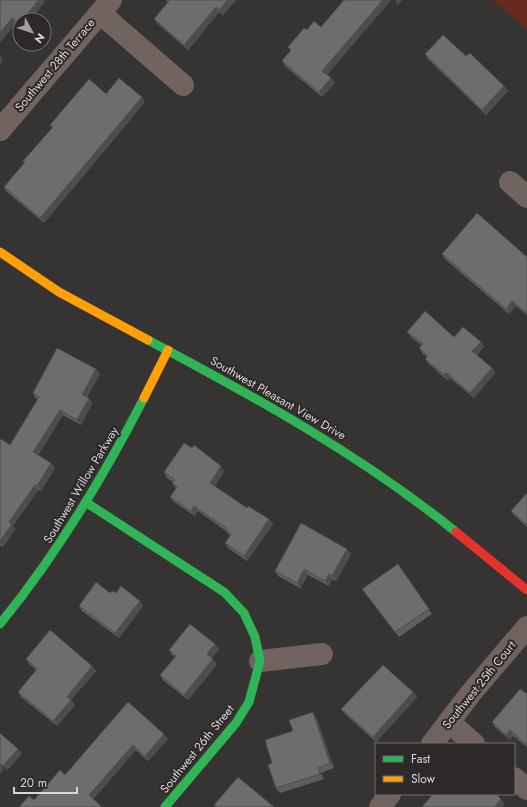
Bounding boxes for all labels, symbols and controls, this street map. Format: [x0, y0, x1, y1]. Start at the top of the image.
north arrow [12, 12, 52, 52]
street label: Southwest 28th Terrace [11, 15, 99, 115]
text: N [31, 30, 49, 47]
street label: Southwest Pleasant View Drive [207, 352, 349, 444]
street label: Southwest Willow Parkway [39, 423, 123, 547]
street label: Southwest 25th Court [438, 637, 520, 733]
street label: Southwest 26th Street [156, 701, 238, 797]
legend [375, 743, 515, 795]
text: Fast [411, 750, 430, 768]
scale bar [14, 769, 77, 795]
text: Slow [411, 770, 436, 788]
text: 20 m [20, 774, 47, 792]

